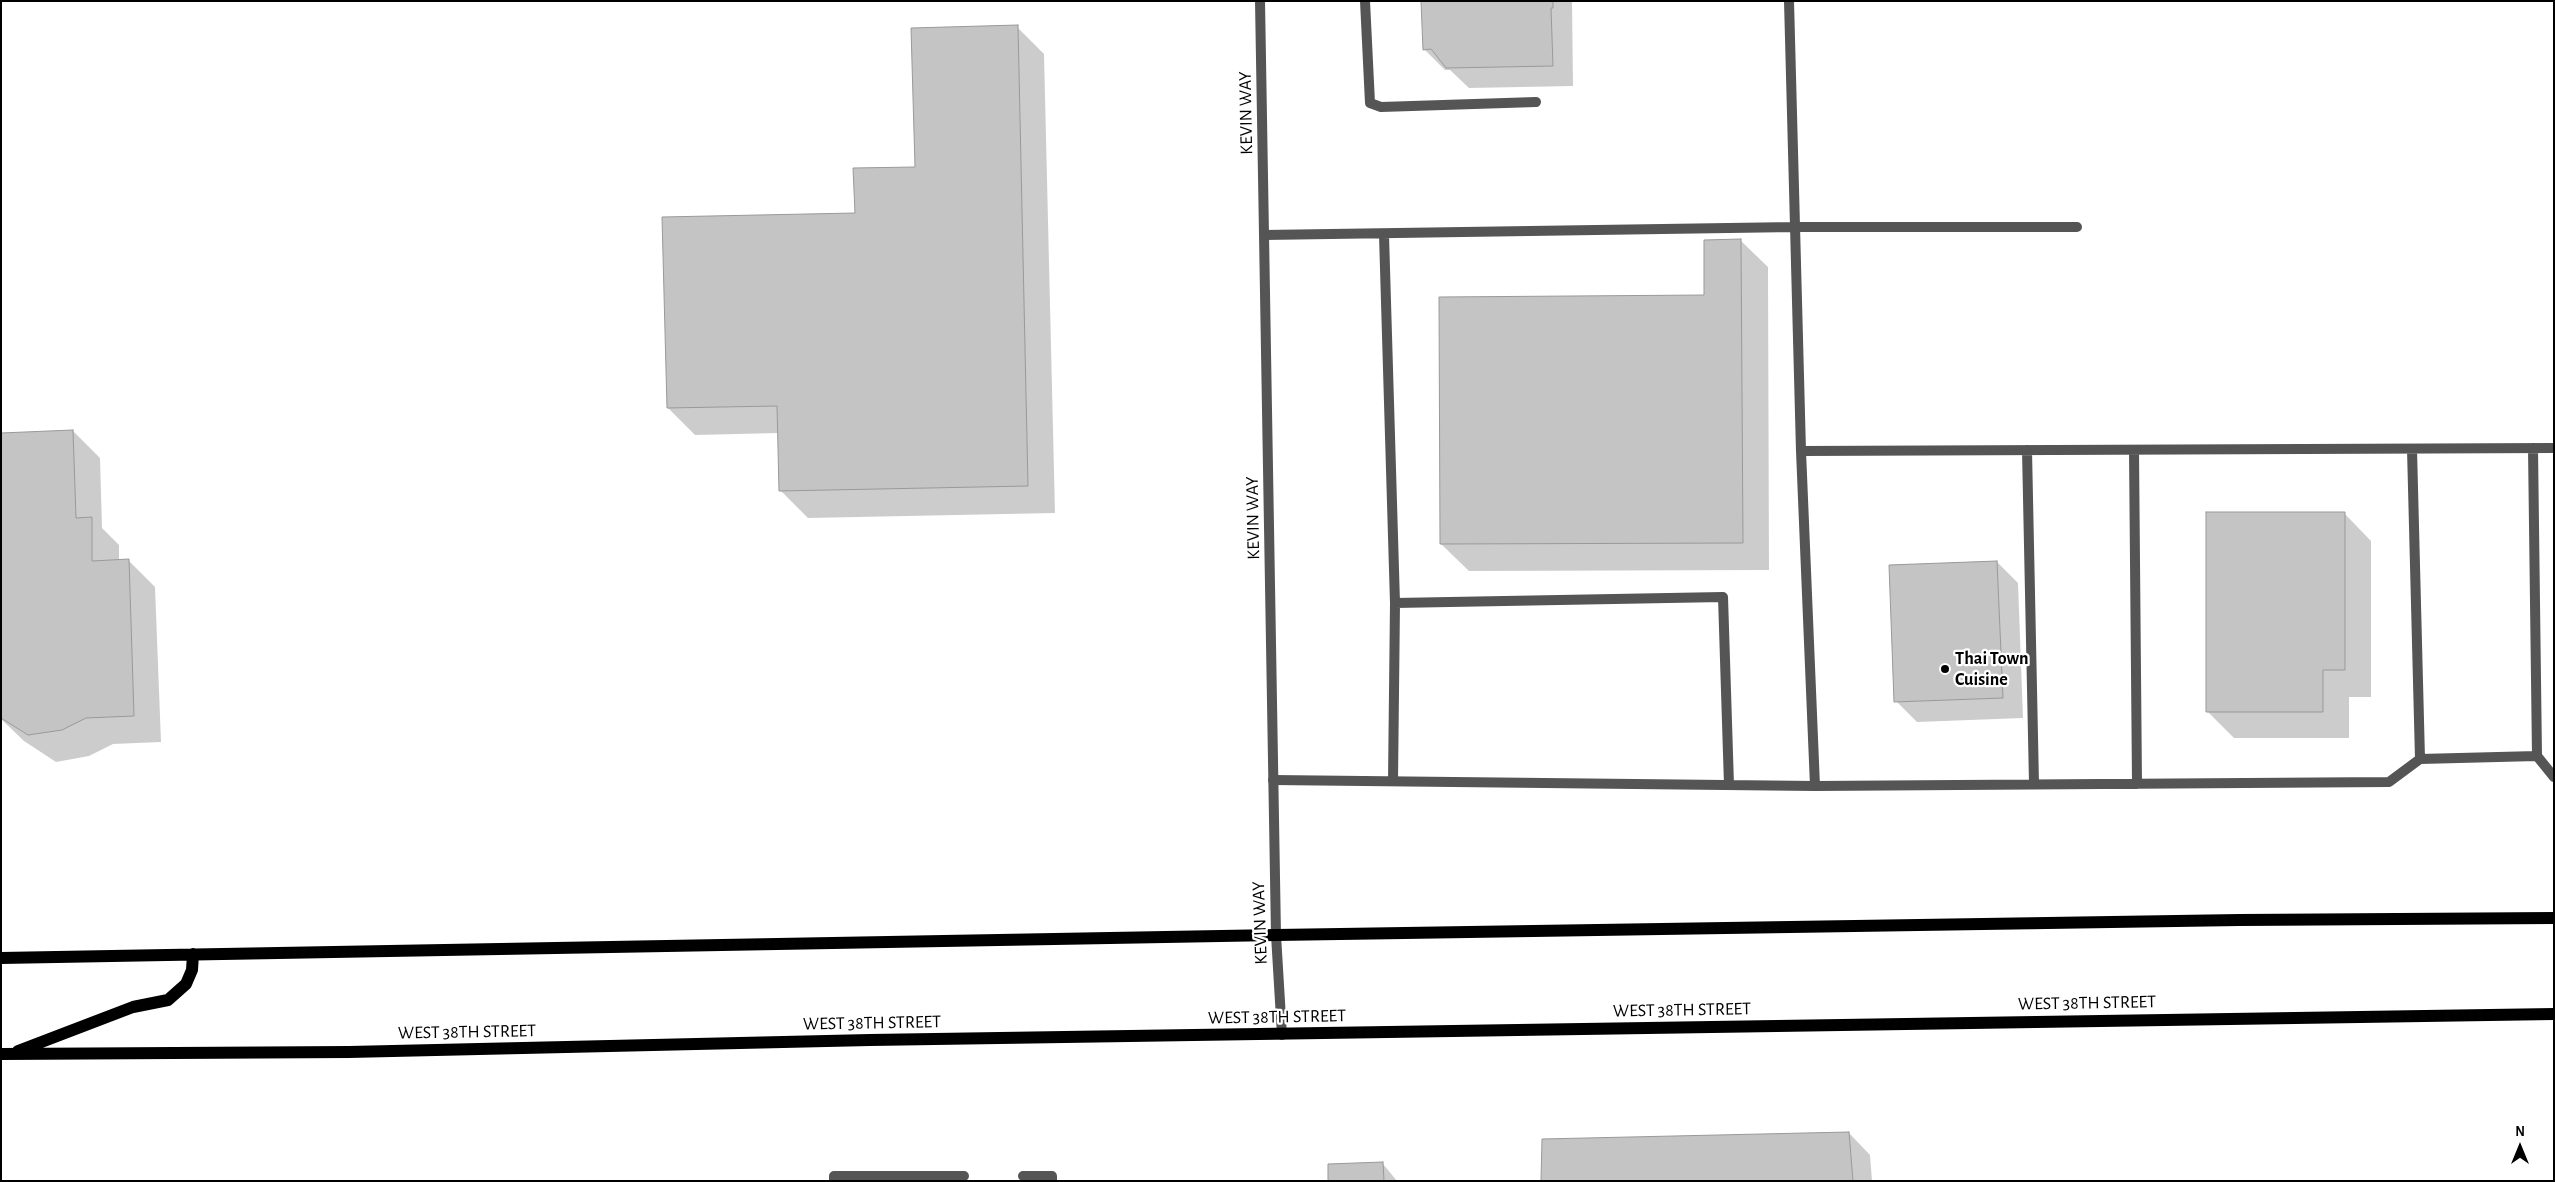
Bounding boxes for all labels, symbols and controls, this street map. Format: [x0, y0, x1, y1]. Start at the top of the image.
street label: KEVIN WAY [1234, 71, 1258, 155]
street label: KEVIN WAY [1241, 476, 1265, 560]
place label: Thai Town Cuisine [1955, 648, 2028, 691]
marker: Thai Town Cuisine [1939, 663, 1951, 675]
street label: KEVIN WAY [1248, 881, 1272, 965]
street label: WEST 38TH STREET [2018, 991, 2156, 1015]
street label: WEST 38TH STREET [1613, 998, 1751, 1022]
street label: WEST 38TH STREET [1208, 1005, 1346, 1029]
street label: WEST 38TH STREET [803, 1011, 941, 1035]
street label: WEST 38TH STREET [398, 1020, 536, 1044]
north arrow [2495, 1122, 2545, 1172]
text: N [2515, 1125, 2525, 1139]

